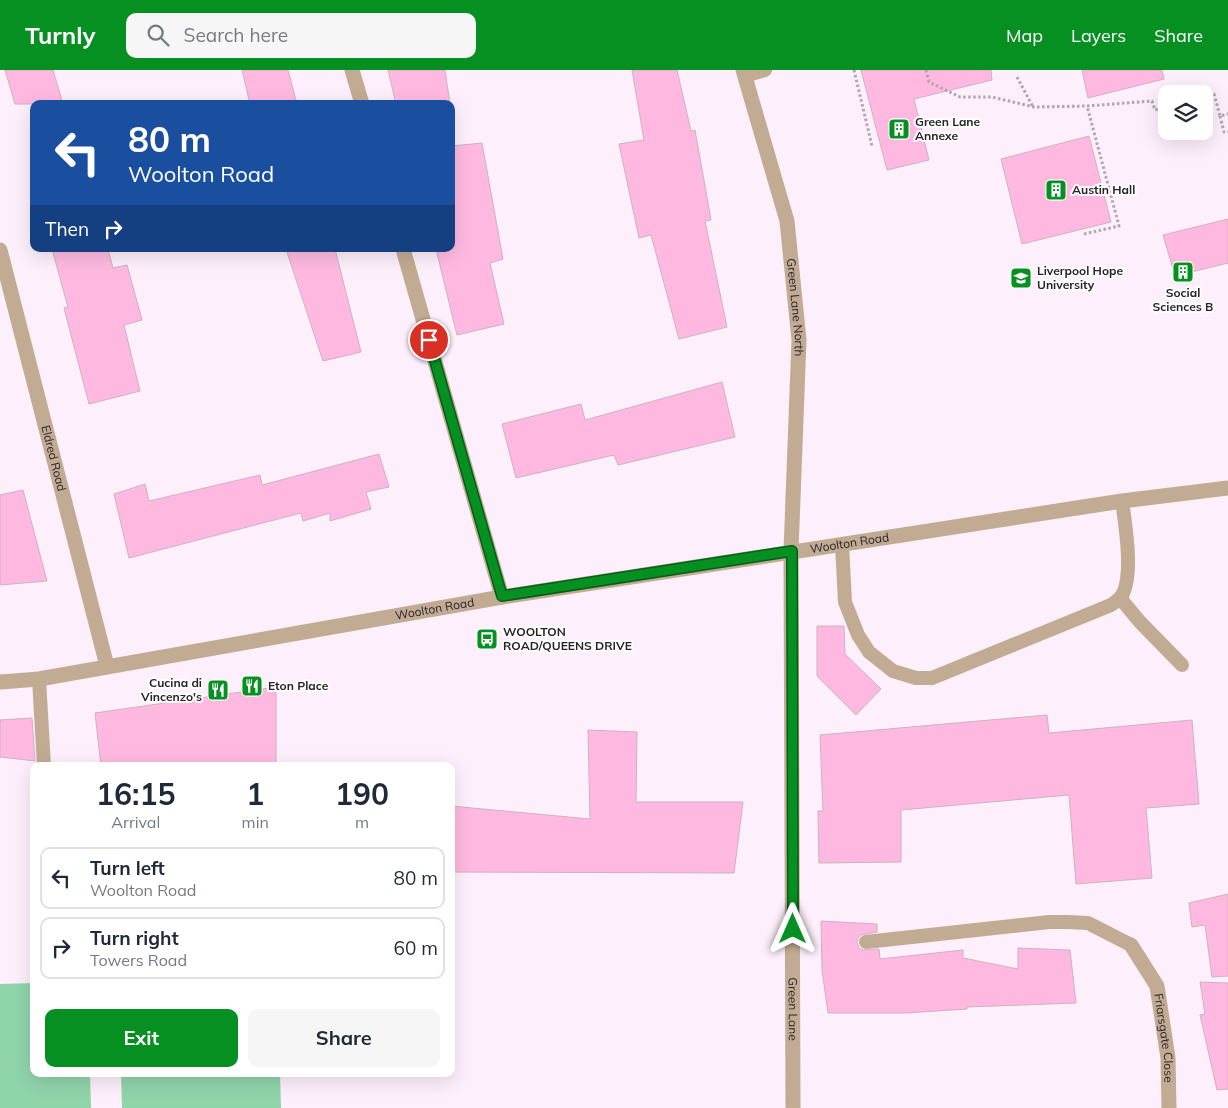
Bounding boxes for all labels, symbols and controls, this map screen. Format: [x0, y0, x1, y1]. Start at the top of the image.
search box [126, 13, 476, 58]
text: Turnly [25, 20, 96, 50]
icon: search [144, 21, 172, 49]
text: Search here [184, 23, 288, 47]
text: Map [1006, 24, 1043, 47]
text: Layers [1071, 24, 1126, 47]
text: Share [1154, 24, 1203, 47]
map controls [1158, 85, 1213, 140]
button: layers [1158, 85, 1213, 140]
place label: Green Lane Annexe [915, 114, 981, 143]
text: 80 m [128, 117, 211, 161]
building icon: Green Lane Annexe [887, 117, 911, 141]
icon: left [45, 120, 110, 185]
text: Woolton Road [128, 160, 274, 188]
building icon: Austin Hall [1044, 178, 1068, 202]
place label: Austin Hall [1072, 182, 1135, 197]
icon: right [99, 215, 127, 243]
text: Then [45, 217, 89, 241]
street label: Green Lane North [784, 257, 807, 357]
building icon: Social Sciences B [1171, 260, 1195, 284]
place label: Liverpool Hope University [1037, 263, 1123, 292]
school or university icon: Liverpool Hope University [1009, 266, 1033, 290]
place label: Social Sciences B [1153, 285, 1213, 314]
pin [408, 319, 450, 361]
icon: arrive [415, 326, 443, 354]
street label: Eldred Road [38, 423, 70, 493]
street label: Woolton Road [809, 529, 890, 556]
street label: Woolton Road [394, 594, 475, 623]
place label: WOOLTON ROAD/QUEENS DRIVE [503, 624, 632, 653]
bus stop icon: WOOLTON ROAD/QUEENS DRIVE [475, 627, 499, 651]
restaurant icon: Eton Place [240, 674, 264, 698]
place label: Cucina di Vincenzo's [140, 675, 202, 704]
restaurant icon: Cucina di Vincenzo's [206, 678, 230, 702]
place label: Eton Place [268, 678, 329, 693]
text: 16:15 [96, 775, 176, 813]
text: 1 [246, 775, 264, 813]
text: 190 [335, 775, 389, 813]
text: Arrival [111, 812, 160, 832]
text: min [242, 812, 269, 832]
text: m [355, 812, 369, 832]
text: Turn left [90, 856, 165, 880]
icon: left [47, 864, 75, 892]
text: 80 m [394, 866, 438, 890]
text: Woolton Road [90, 880, 196, 900]
position arrow [766, 902, 818, 954]
text: Turn right [90, 926, 179, 950]
icon: right [47, 934, 75, 962]
text: 60 m [394, 936, 438, 960]
text: Towers Road [90, 950, 187, 970]
street label: Green Lane [786, 977, 801, 1041]
street label: Friarsgate Close [1151, 992, 1176, 1083]
button: Exit [45, 1009, 238, 1067]
button: Share [248, 1009, 440, 1067]

